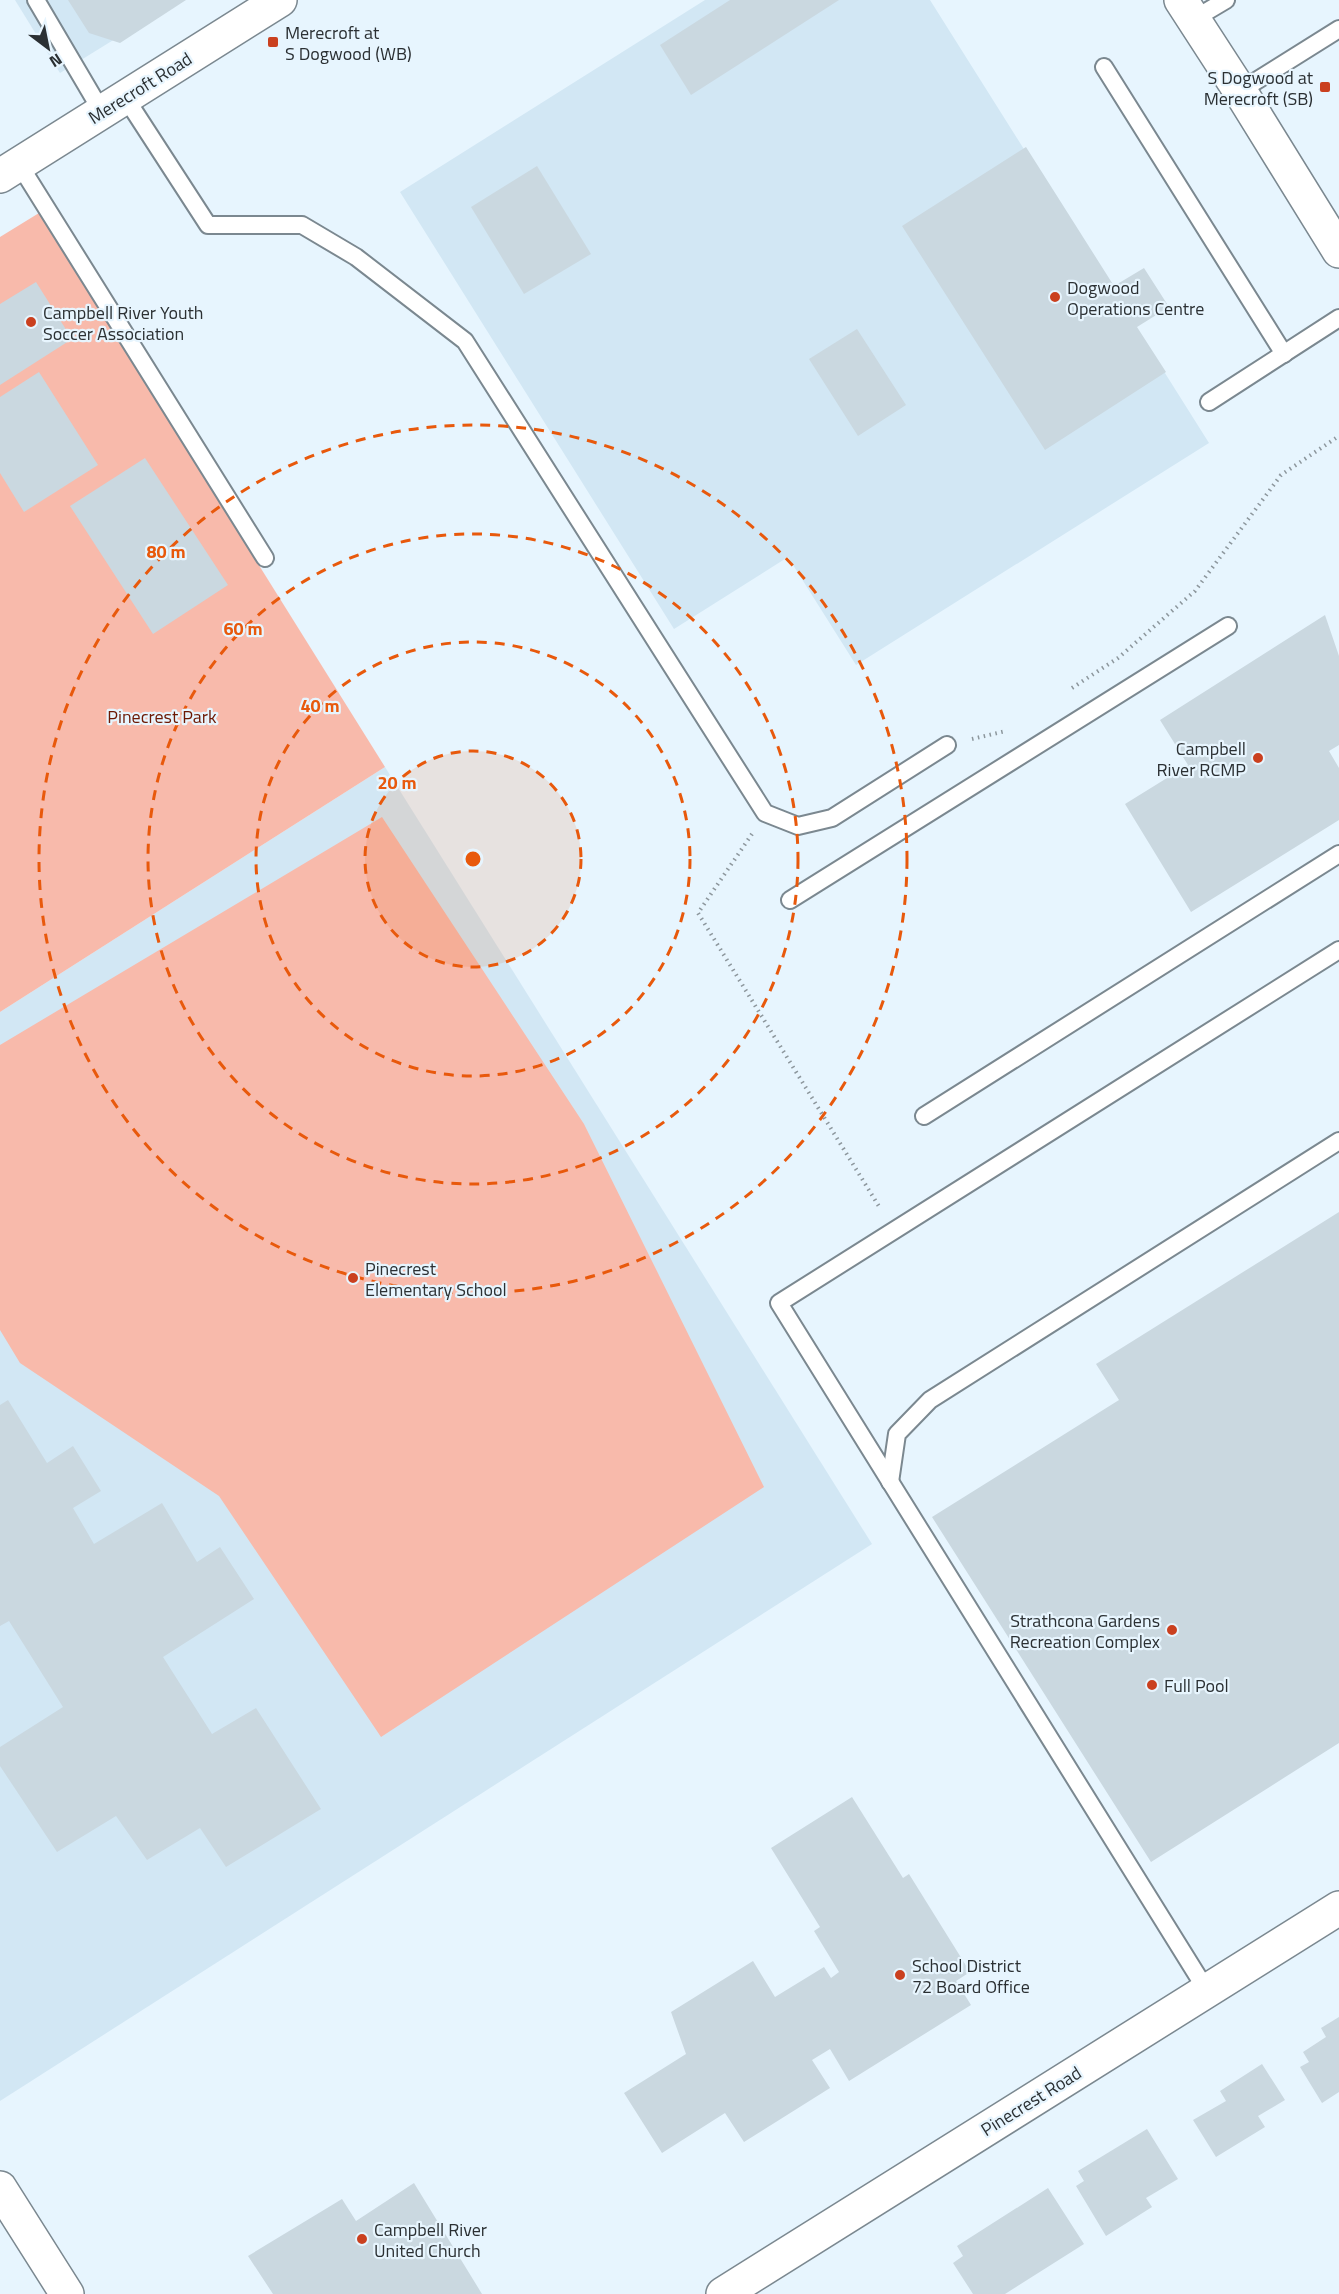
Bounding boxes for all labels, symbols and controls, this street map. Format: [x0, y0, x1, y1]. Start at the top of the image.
north arrow [18, 18, 78, 78]
place label: Merecroft at S Dogwood (WB) [285, 19, 412, 67]
marker: Merecroft at S Dogwood (WB) [266, 35, 280, 49]
street label: Merecroft Road [83, 45, 197, 131]
text: N [45, 48, 67, 74]
place label: S Dogwood at Merecroft (SB) [1204, 64, 1314, 112]
marker: S Dogwood at Merecroft (SB) [1318, 80, 1332, 94]
place label: Dogwood Operations Centre [1067, 274, 1204, 322]
marker: Dogwood Operations Centre [1048, 290, 1062, 304]
place label: Campbell River Youth Soccer Association [43, 299, 203, 347]
marker: Campbell River Youth Soccer Association [24, 315, 38, 329]
text: 80 m [146, 538, 186, 565]
text: 60 m [223, 615, 263, 642]
text: 40 m [300, 692, 340, 719]
park label: Pinecrest Park [107, 703, 217, 730]
place label: Campbell River RCMP [1157, 735, 1246, 783]
marker: Campbell River RCMP [1251, 751, 1265, 765]
text: 20 m [377, 769, 417, 796]
centre of rings [463, 849, 483, 869]
place label: Pinecrest Elementary School [365, 1255, 507, 1303]
marker: Pinecrest Elementary School [346, 1271, 360, 1285]
place label: Strathcona Gardens Recreation Complex [1010, 1607, 1160, 1655]
marker: Strathcona Gardens Recreation Complex [1165, 1623, 1179, 1637]
place label: Full Pool [1164, 1672, 1229, 1699]
marker: Full Pool [1145, 1678, 1159, 1692]
place label: School District 72 Board Office [912, 1952, 1030, 2000]
marker: School District 72 Board Office [893, 1968, 907, 1982]
street label: Pinecrest Road [976, 2059, 1086, 2143]
place label: Campbell River United Church [374, 2216, 487, 2264]
marker: Campbell River United Church [355, 2232, 369, 2246]

